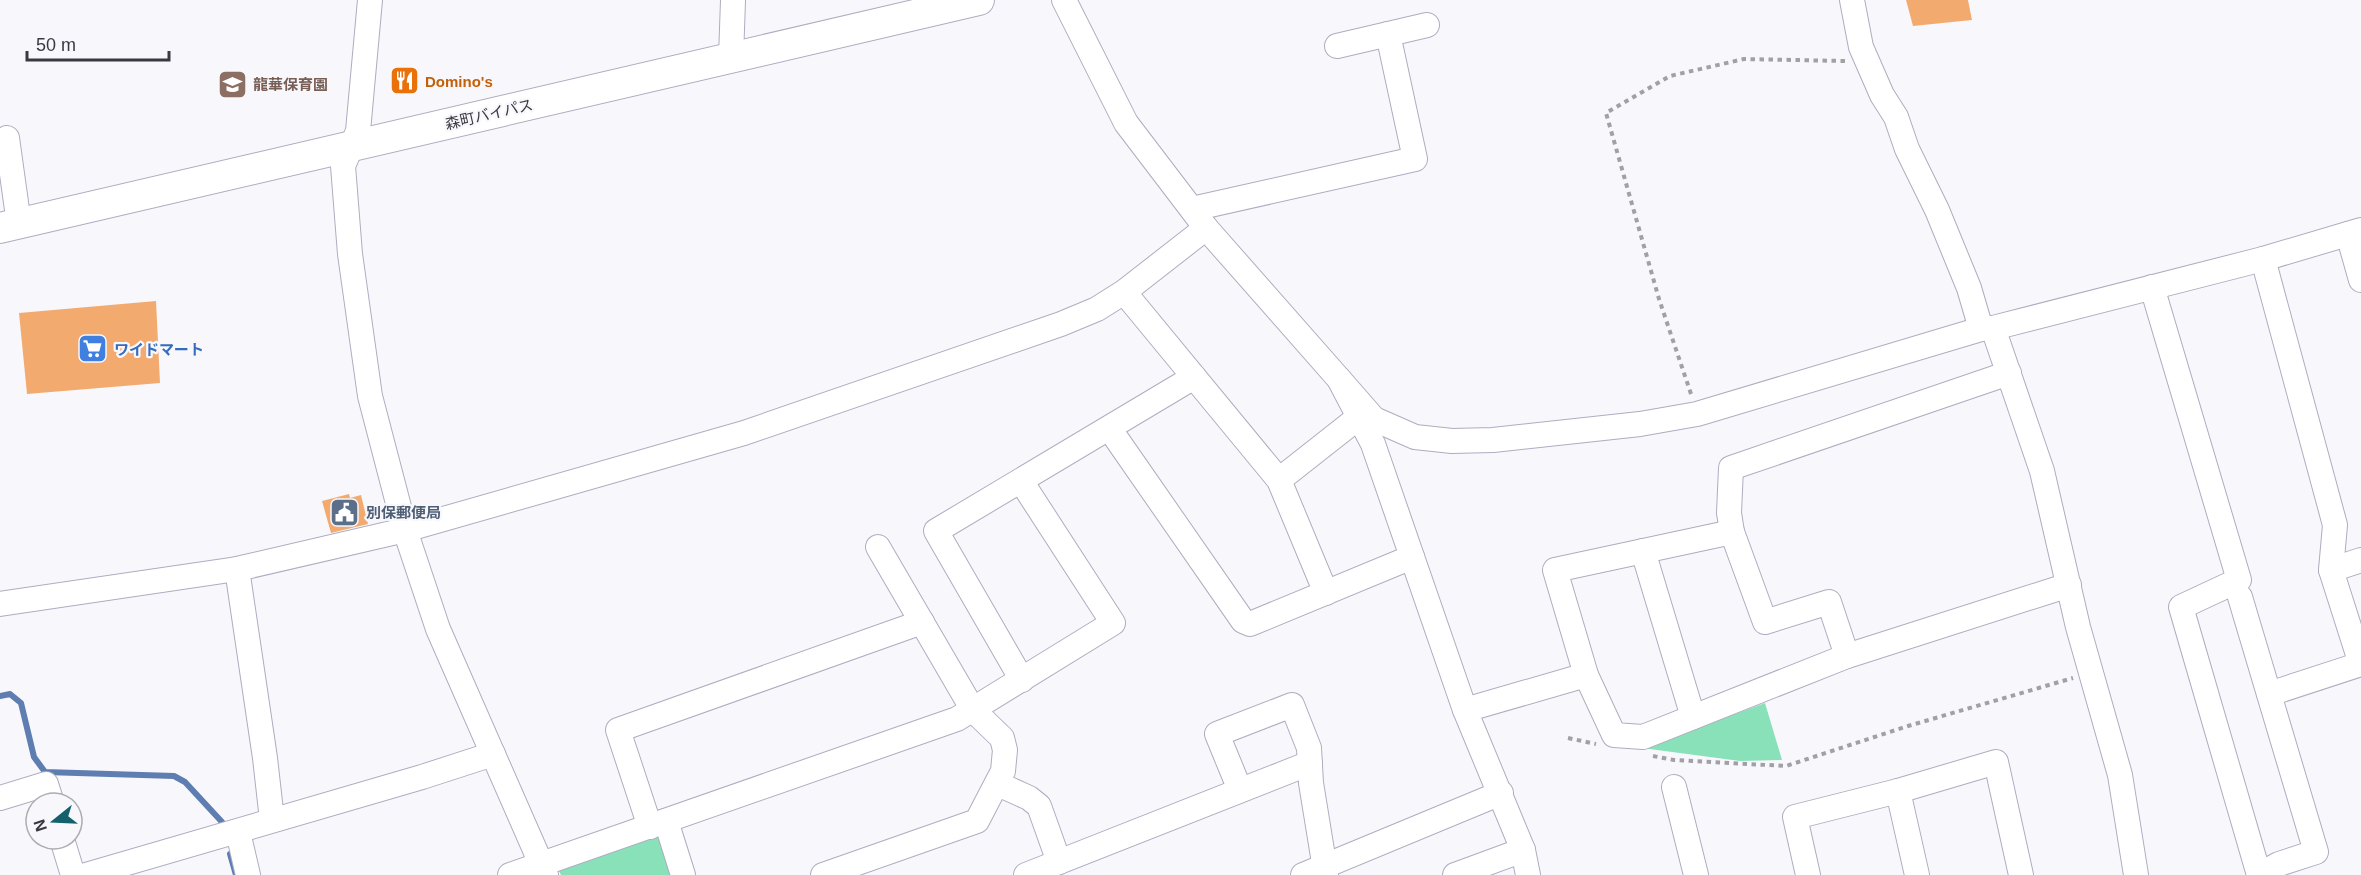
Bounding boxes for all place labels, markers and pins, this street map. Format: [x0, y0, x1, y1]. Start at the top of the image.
restaurant icon: Domino's [388, 65, 420, 97]
school or university icon: 龍華保育園 [216, 68, 248, 100]
place label: Domino's [425, 73, 493, 90]
place label: 龍華保育園 [253, 76, 328, 93]
supermarket icon: ワイドマート [77, 333, 109, 365]
place label: ワイドマート [114, 341, 204, 358]
public building icon: 別保郵便局 [329, 496, 361, 528]
place label: 別保郵便局 [366, 504, 441, 521]

